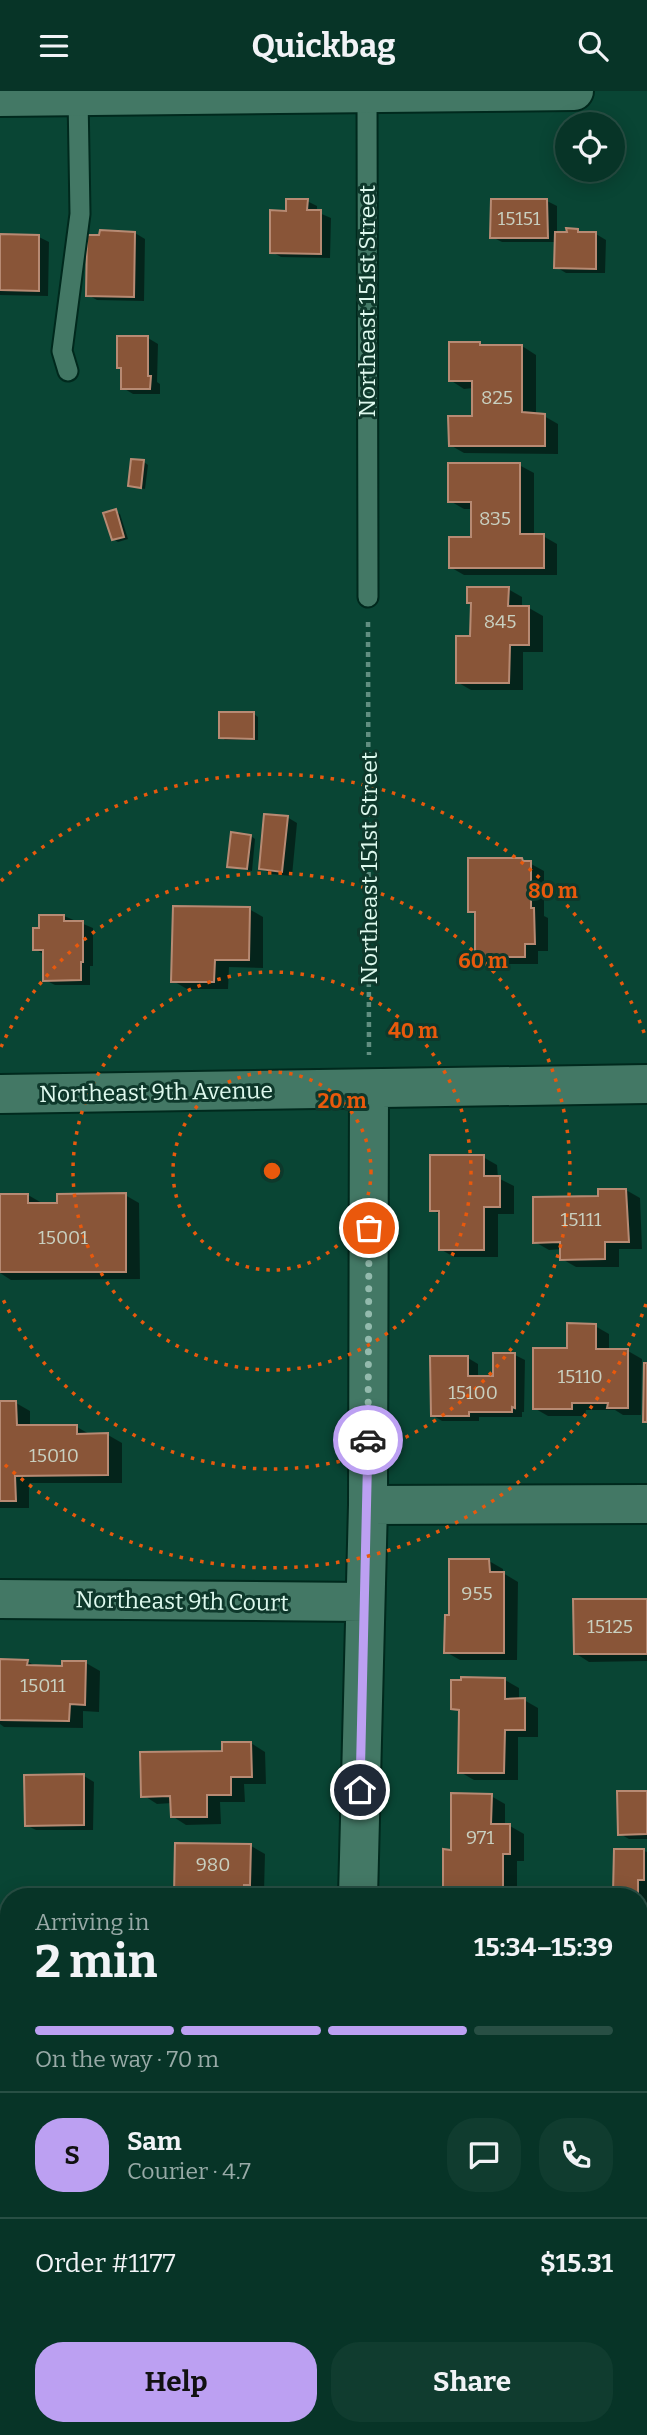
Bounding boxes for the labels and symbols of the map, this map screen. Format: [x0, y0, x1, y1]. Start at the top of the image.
street label: Northeast 151st Street [353, 185, 381, 417]
house number: 15151 [498, 207, 541, 230]
house number: 825 [481, 386, 513, 409]
house number: 835 [479, 507, 511, 530]
house number: 845 [484, 610, 516, 633]
street label: Northeast 151st Street [355, 752, 383, 984]
text: 80 m [528, 878, 578, 904]
text: 60 m [458, 948, 508, 974]
text: 40 m [388, 1018, 438, 1044]
street label: Northeast 9th Avenue [39, 1076, 273, 1108]
text: 20 m [318, 1088, 366, 1114]
centre of rings [260, 1159, 284, 1183]
pin [339, 1198, 399, 1258]
house number: 15111 [561, 1208, 602, 1231]
house number: 15001 [38, 1226, 88, 1249]
house number: 15110 [557, 1365, 603, 1388]
house number: 15100 [448, 1381, 498, 1404]
courier [333, 1405, 403, 1475]
house number: 15010 [29, 1444, 79, 1467]
house number: 955 [461, 1582, 493, 1605]
street label: Northeast 9th Court [75, 1585, 289, 1617]
house number: 15125 [587, 1615, 633, 1638]
house number: 15011 [20, 1674, 66, 1697]
pin [330, 1760, 390, 1820]
house number: 971 [466, 1826, 494, 1849]
house number: 980 [196, 1853, 230, 1876]

